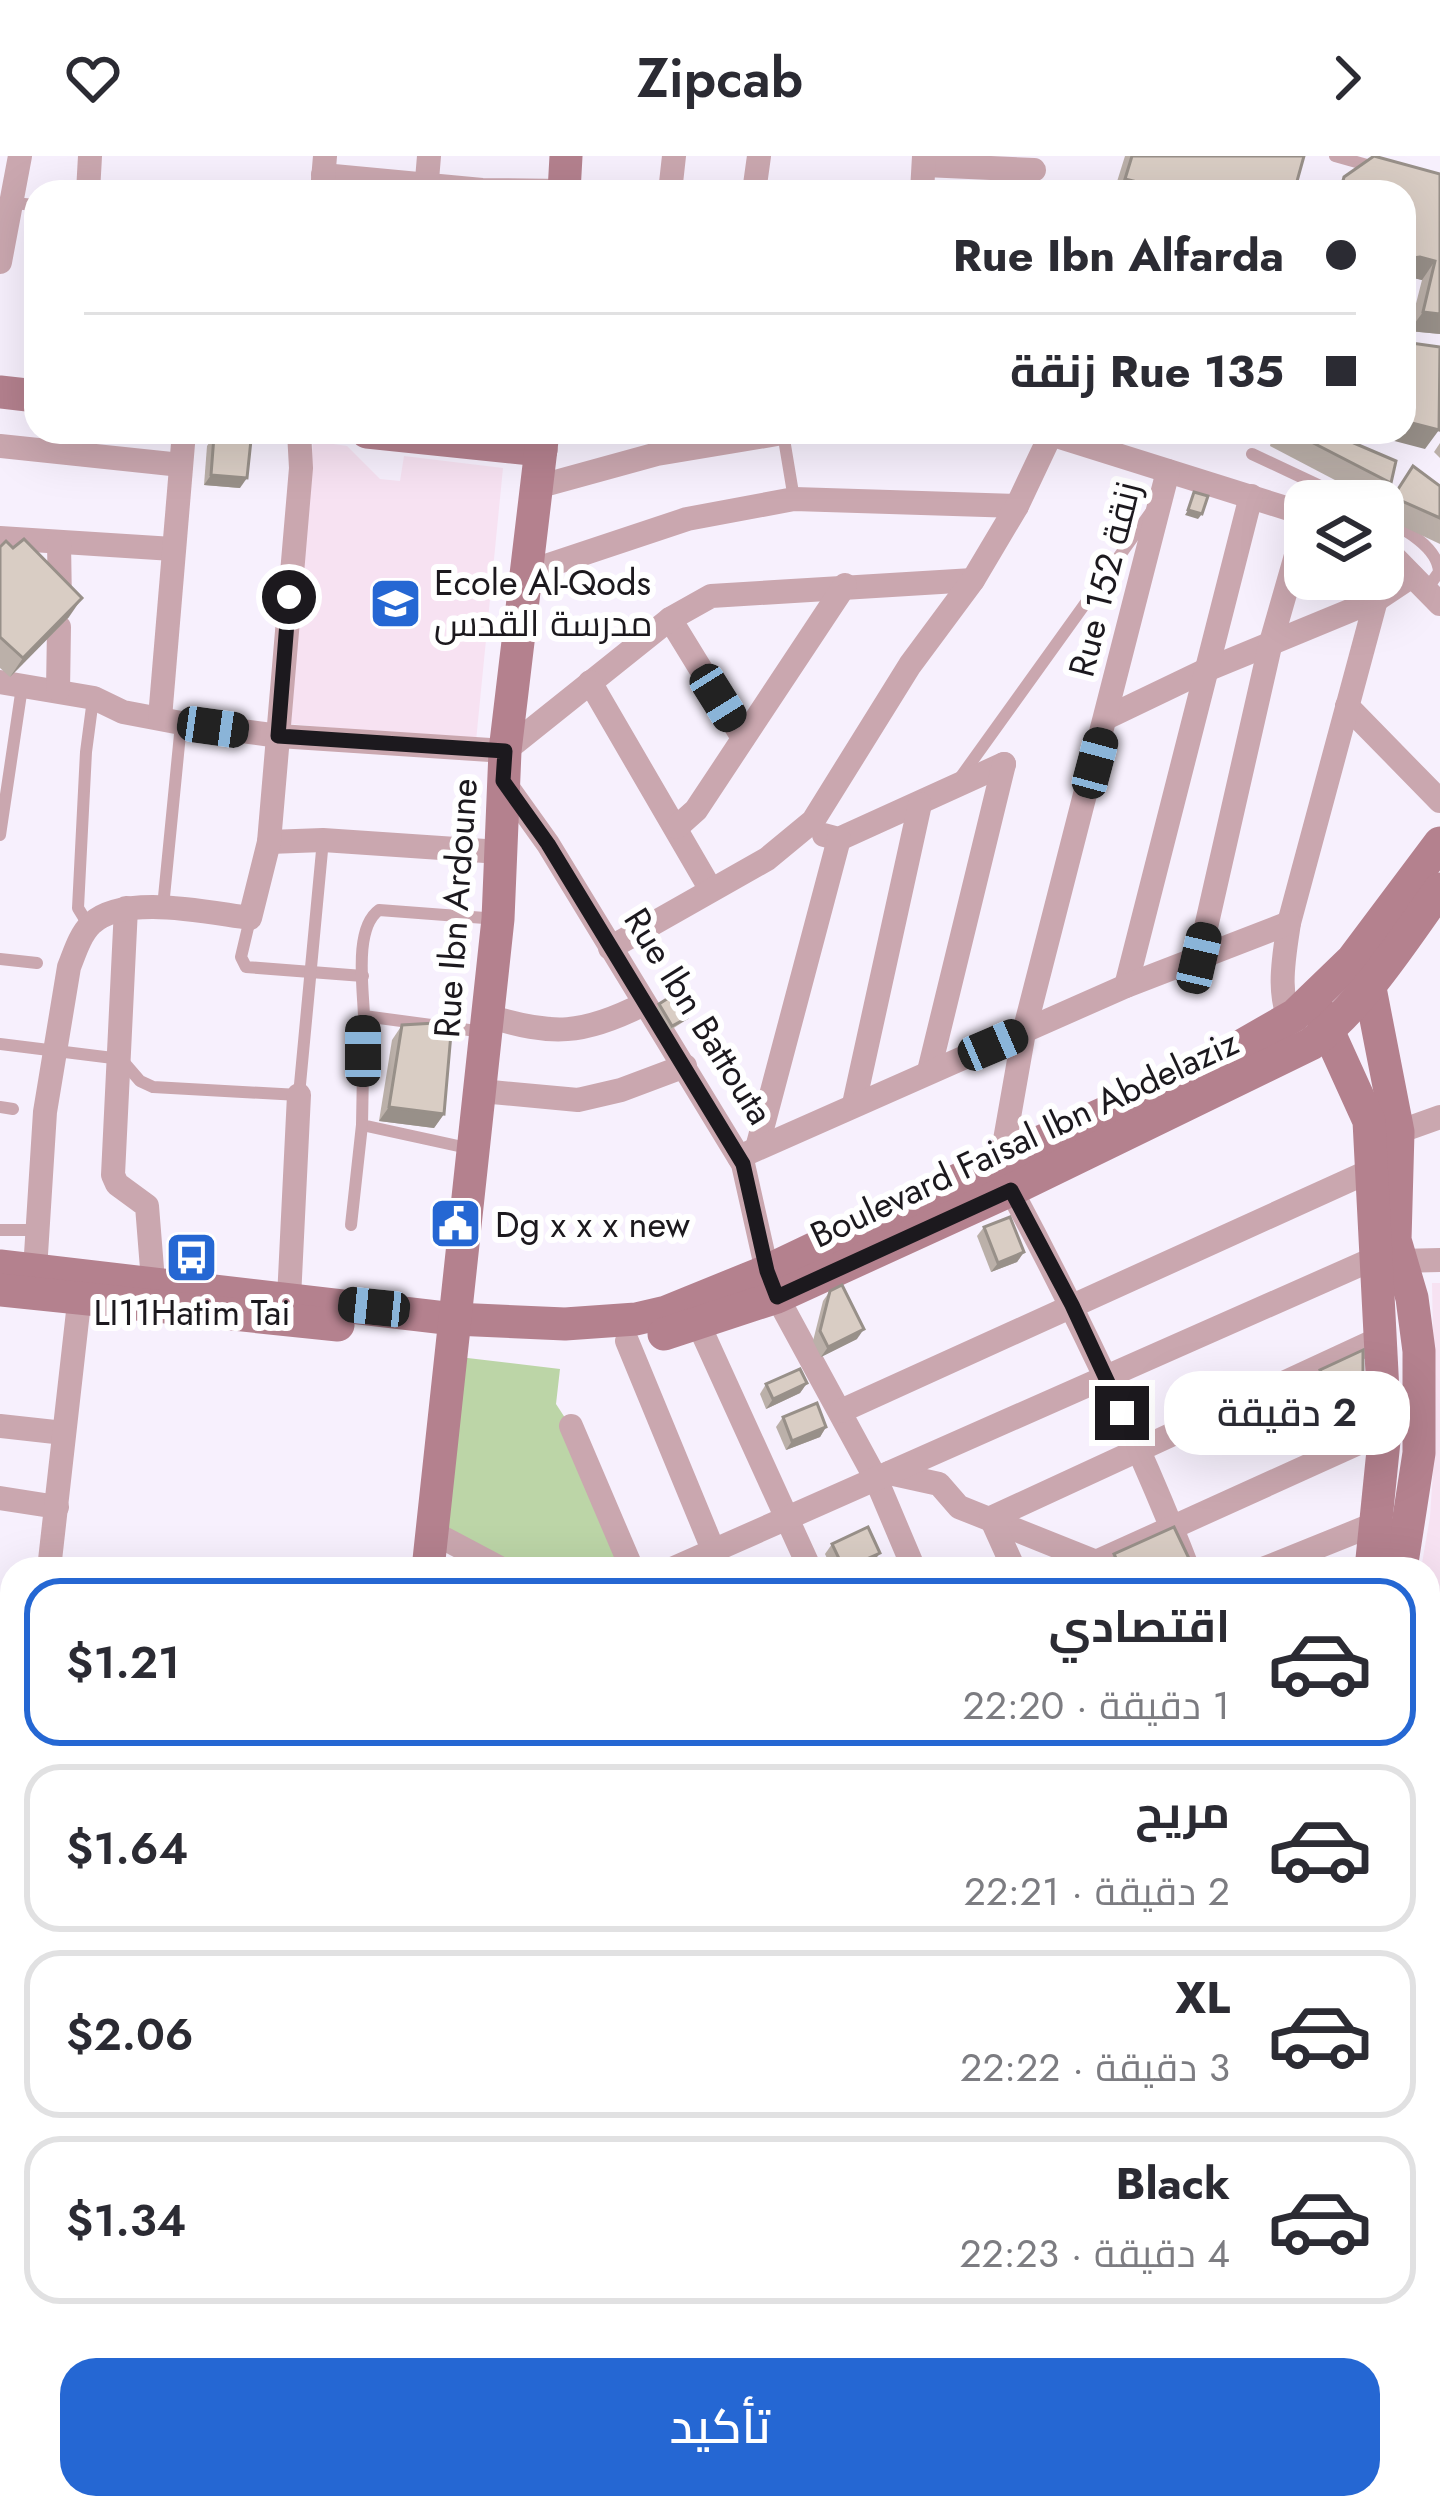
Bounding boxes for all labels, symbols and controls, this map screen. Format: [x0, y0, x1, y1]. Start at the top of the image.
text: Zipcab [637, 39, 803, 117]
icon: heart [60, 45, 126, 111]
icon: forward [1314, 45, 1380, 111]
text: Rue Ibn Alfarda [953, 223, 1284, 288]
text: Rue 135 زنقة [1010, 339, 1284, 404]
street label: Rue 152 زنقة [1055, 476, 1153, 682]
map controls [1284, 480, 1404, 600]
button: layers [1284, 480, 1404, 600]
place label: Ecole Al-Qods مدرسة القدس [434, 556, 653, 649]
route start [262, 570, 316, 624]
school or university icon: Ecole Al-Qods مدرسة القدس [367, 575, 423, 631]
car [684, 658, 752, 738]
car [175, 704, 251, 750]
car [1068, 724, 1122, 802]
street label: Rue Ibn Ardoune [420, 776, 490, 1040]
street label: Rue Ibn Battouta [612, 898, 786, 1134]
car [1173, 919, 1225, 997]
car [953, 1014, 1033, 1076]
car [345, 1015, 381, 1087]
street label: Boulevard Faisal Ibn Abdelaziz [802, 1016, 1247, 1260]
public building icon: Dg x x x new [428, 1196, 484, 1252]
place label: Dg x x x new [495, 1198, 690, 1250]
bus stop icon: LI11Hatim Tai [164, 1229, 220, 1285]
car [336, 1285, 412, 1329]
place label: LI11Hatim Tai [93, 1286, 291, 1338]
callout: 2 دقيقة [1164, 1371, 1410, 1455]
text: 2 دقيقة [1217, 1384, 1357, 1441]
route end [1095, 1386, 1149, 1440]
text: اقتصادي [1049, 1594, 1230, 1659]
icon: car [1266, 1608, 1374, 1716]
text: $1.21 [66, 1630, 180, 1695]
text: 1 دقيقة · 22:20 [963, 1677, 1230, 1734]
text: مريح [1135, 1780, 1230, 1845]
icon: car [1266, 1794, 1374, 1902]
text: $1.64 [66, 1816, 188, 1881]
text: 2 دقيقة · 22:21 [964, 1863, 1230, 1920]
text: XL [1175, 1965, 1230, 2030]
icon: car [1266, 1980, 1374, 2088]
text: $2.06 [66, 2002, 194, 2067]
text: 3 دقيقة · 22:22 [960, 2039, 1230, 2096]
text: Black [1116, 2151, 1230, 2216]
icon: car [1266, 2166, 1374, 2274]
text: $1.34 [66, 2188, 186, 2253]
text: 4 دقيقة · 22:23 [959, 2225, 1230, 2282]
button: تأكيد [60, 2358, 1380, 2496]

